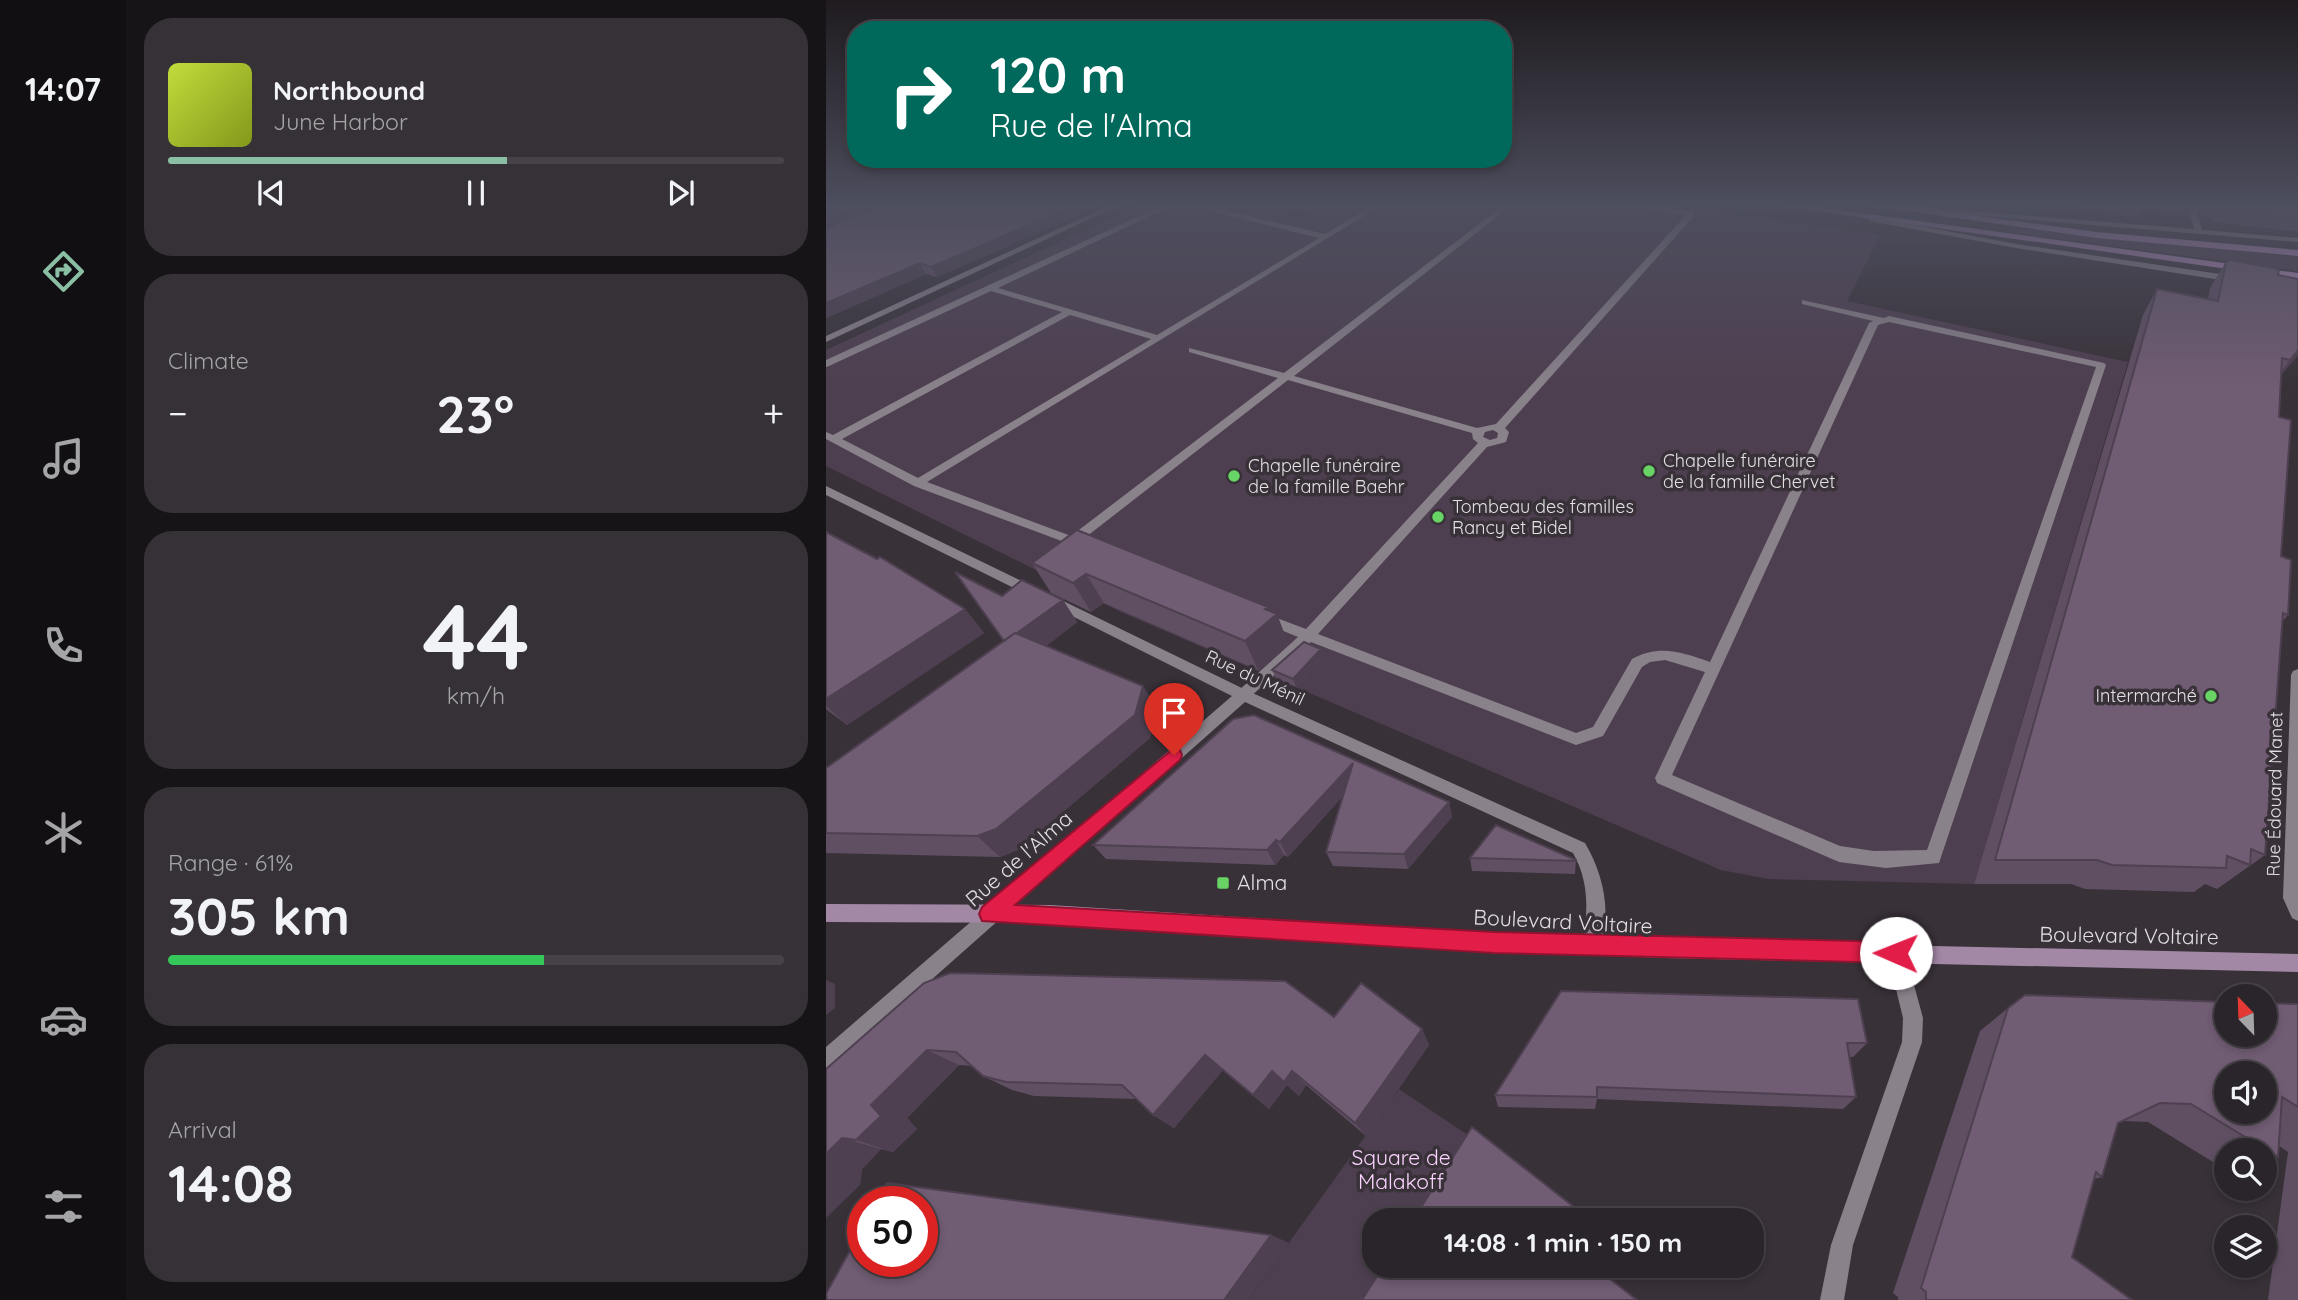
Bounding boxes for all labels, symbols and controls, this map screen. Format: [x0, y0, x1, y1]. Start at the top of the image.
text: 120 m [990, 44, 1126, 105]
icon: right [875, 49, 966, 140]
text: 14:07 [25, 69, 101, 109]
text: Northbound [273, 74, 425, 107]
text: Rue de l'Alma [990, 105, 1193, 145]
text: June Harbor [273, 107, 408, 136]
icon: previous [252, 174, 290, 212]
icon: pause [457, 174, 495, 212]
icon: next [662, 174, 700, 212]
icon: directions [39, 247, 88, 296]
text: Climate [168, 346, 249, 375]
text: 23° [436, 381, 514, 446]
text: − [168, 389, 188, 437]
text: + [763, 389, 784, 437]
icon: music [39, 434, 88, 483]
place label: Chapelle funéraire de la famille Chervet [1663, 449, 1835, 493]
place label: Chapelle funéraire de la famille Baehr [1248, 454, 1405, 498]
marker: Chapelle funéraire de la famille Chervet [1641, 463, 1657, 479]
marker: Chapelle funéraire de la famille Baehr [1226, 468, 1242, 484]
place label: Tombeau des familles Rancy et Bidel [1452, 495, 1634, 539]
marker: Tombeau des familles Rancy et Bidel [1430, 509, 1446, 525]
text: 44 [422, 578, 530, 692]
icon: phone [39, 621, 88, 670]
street label: Rue du Ménil [1202, 645, 1309, 711]
text: km/h [447, 681, 505, 710]
pin [1144, 683, 1204, 755]
place label: Intermarché [2095, 684, 2197, 707]
marker: Intermarché [2203, 688, 2219, 704]
icon: arrive [1155, 694, 1193, 732]
street label: Rue Édouard Manet [2262, 711, 2287, 877]
street label: Rue de l'Alma [960, 805, 1077, 912]
icon: climate [39, 808, 88, 857]
text: Range · 61% [168, 848, 293, 877]
place label: Alma [1237, 869, 1287, 895]
marker: Alma [1215, 875, 1231, 891]
text: 305 km [168, 883, 350, 948]
street label: Boulevard Voltaire [1473, 903, 1653, 939]
position arrow [1859, 916, 1933, 990]
street label: Boulevard Voltaire [2039, 920, 2219, 950]
north arrow [2214, 984, 2277, 1046]
map controls [2214, 984, 2277, 1278]
icon: car [39, 995, 88, 1044]
button: sound [2214, 1061, 2277, 1124]
text: Arrival [168, 1115, 237, 1144]
button: search [2214, 1138, 2277, 1201]
park label: Square de Malakoff [1351, 1144, 1451, 1194]
text: 14:08 [168, 1150, 293, 1215]
icon: filters [39, 1182, 88, 1231]
speed limit sign: 50 [847, 1186, 938, 1277]
button: layers [2214, 1215, 2277, 1278]
text: 14:08 · 1 min · 150 m [1444, 1226, 1682, 1259]

